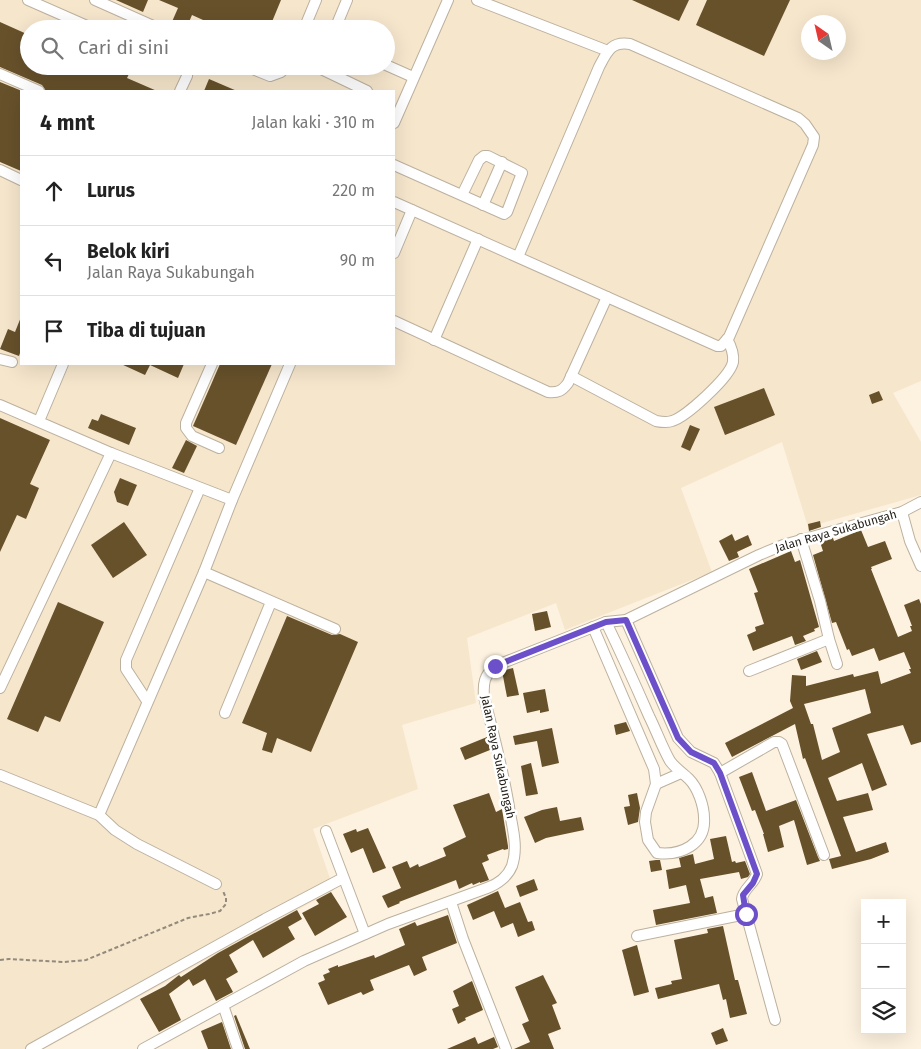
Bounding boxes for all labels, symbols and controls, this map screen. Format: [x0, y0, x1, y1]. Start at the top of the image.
north arrow [801, 15, 846, 60]
search box [20, 20, 395, 75]
icon: search [38, 34, 66, 62]
text: Cari di sini [78, 36, 169, 59]
text: 4 mnt [40, 110, 95, 136]
text: Jalan kaki · 310 m [252, 113, 375, 132]
icon: ahead [40, 177, 68, 205]
text: Lurus [87, 179, 135, 202]
text: 220 m [332, 181, 375, 200]
text: Belok kiri [87, 240, 170, 263]
icon: left [40, 247, 68, 275]
text: 90 m [340, 251, 375, 270]
text: Jalan Raya Sukabungah [87, 263, 255, 282]
icon: arrive [40, 317, 68, 345]
text: Tiba di tujuan [87, 319, 206, 342]
street label: Jalan Raya Sukabungah [774, 507, 898, 555]
route end [484, 655, 507, 678]
street label: Jalan Raya Sukabungah [478, 694, 518, 820]
map controls [861, 899, 906, 1034]
button: + [861, 899, 906, 944]
route start [735, 903, 758, 926]
button: − [861, 944, 906, 989]
button: layers [861, 989, 906, 1034]

